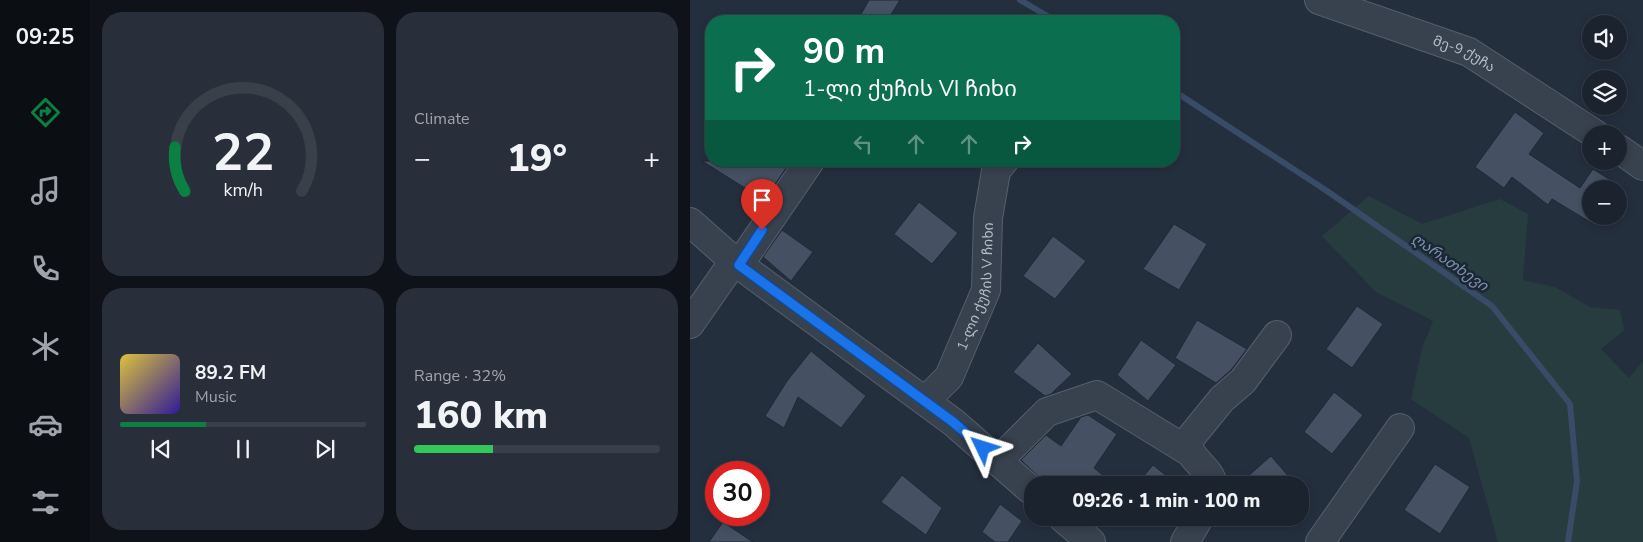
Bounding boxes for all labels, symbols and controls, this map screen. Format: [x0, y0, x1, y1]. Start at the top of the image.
map controls [1582, 15, 1627, 225]
button: sound [1582, 15, 1627, 60]
text: 09:25 [16, 22, 74, 52]
text: 90 m [803, 28, 885, 75]
street label: მე-9 ქუჩა [1431, 31, 1499, 76]
icon: right [720, 35, 785, 100]
button: layers [1582, 70, 1627, 115]
text: 1-ლი ქუჩის VI ჩიხი [803, 74, 1017, 104]
icon: directions [28, 95, 63, 130]
text: Climate [414, 108, 469, 130]
text: 22 [212, 117, 274, 188]
button: + [1582, 125, 1627, 170]
icon: left [849, 130, 877, 158]
icon: ahead [902, 130, 930, 158]
icon: ahead [955, 130, 983, 158]
icon: right [1008, 130, 1036, 158]
text: 19° [507, 133, 567, 184]
text: − [414, 140, 431, 178]
text: + [643, 140, 660, 178]
icon: music [28, 173, 63, 208]
text: km/h [223, 178, 263, 202]
pin [741, 179, 783, 230]
button: − [1582, 180, 1627, 225]
icon: arrive [748, 186, 776, 214]
street label: 1-ლი ქუჩის V ჩიხი [952, 222, 997, 353]
water label: ღარათხევი [1408, 228, 1493, 296]
icon: phone [28, 251, 63, 286]
icon: climate [28, 329, 63, 364]
text: 89.2 FM [195, 360, 266, 386]
text: Range · 32% [414, 365, 506, 387]
text: Music [195, 386, 236, 408]
text: 160 km [414, 390, 548, 441]
icon: car [28, 407, 63, 442]
position arrow [956, 421, 1008, 473]
icon: previous [147, 435, 175, 463]
icon: pause [229, 435, 257, 463]
icon: next [311, 435, 339, 463]
speed limit sign: 30 [705, 461, 770, 526]
icon: filters [28, 485, 63, 520]
text: 09:26 · 1 min · 100 m [1073, 488, 1260, 514]

